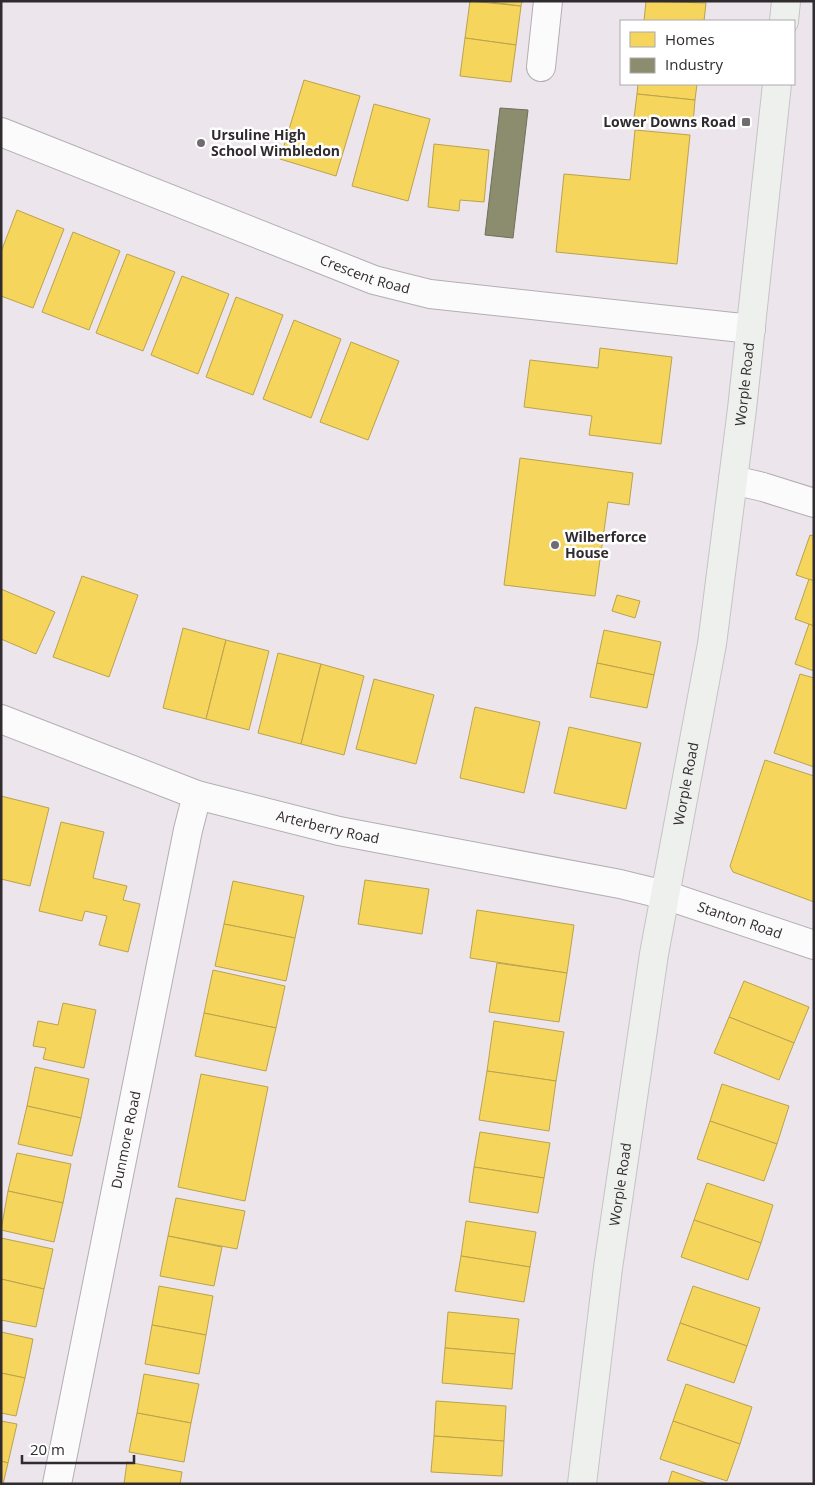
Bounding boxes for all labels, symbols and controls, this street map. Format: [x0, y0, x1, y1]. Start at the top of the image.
legend [620, 20, 795, 85]
text: Homes [665, 29, 715, 49]
text: Industry [665, 54, 723, 74]
place label: Lower Downs Road [603, 112, 736, 131]
marker: Lower Downs Road [740, 116, 752, 128]
place label: Ursuline High School Wimbledon [211, 125, 340, 160]
marker: Ursuline High School Wimbledon [195, 137, 207, 149]
street label: Crescent Road [317, 250, 412, 298]
street label: Worple Road [730, 341, 758, 427]
place label: Wilberforce House [565, 527, 646, 562]
marker: Wilberforce House [549, 539, 561, 551]
street label: Worple Road [668, 741, 702, 827]
street label: Arterberry Road [274, 806, 381, 847]
street label: Stanton Road [695, 897, 785, 943]
street label: Dunmore Road [106, 1089, 145, 1190]
street label: Worple Road [604, 1141, 635, 1227]
scale bar [22, 1432, 135, 1464]
text: 20 m [30, 1439, 65, 1459]

